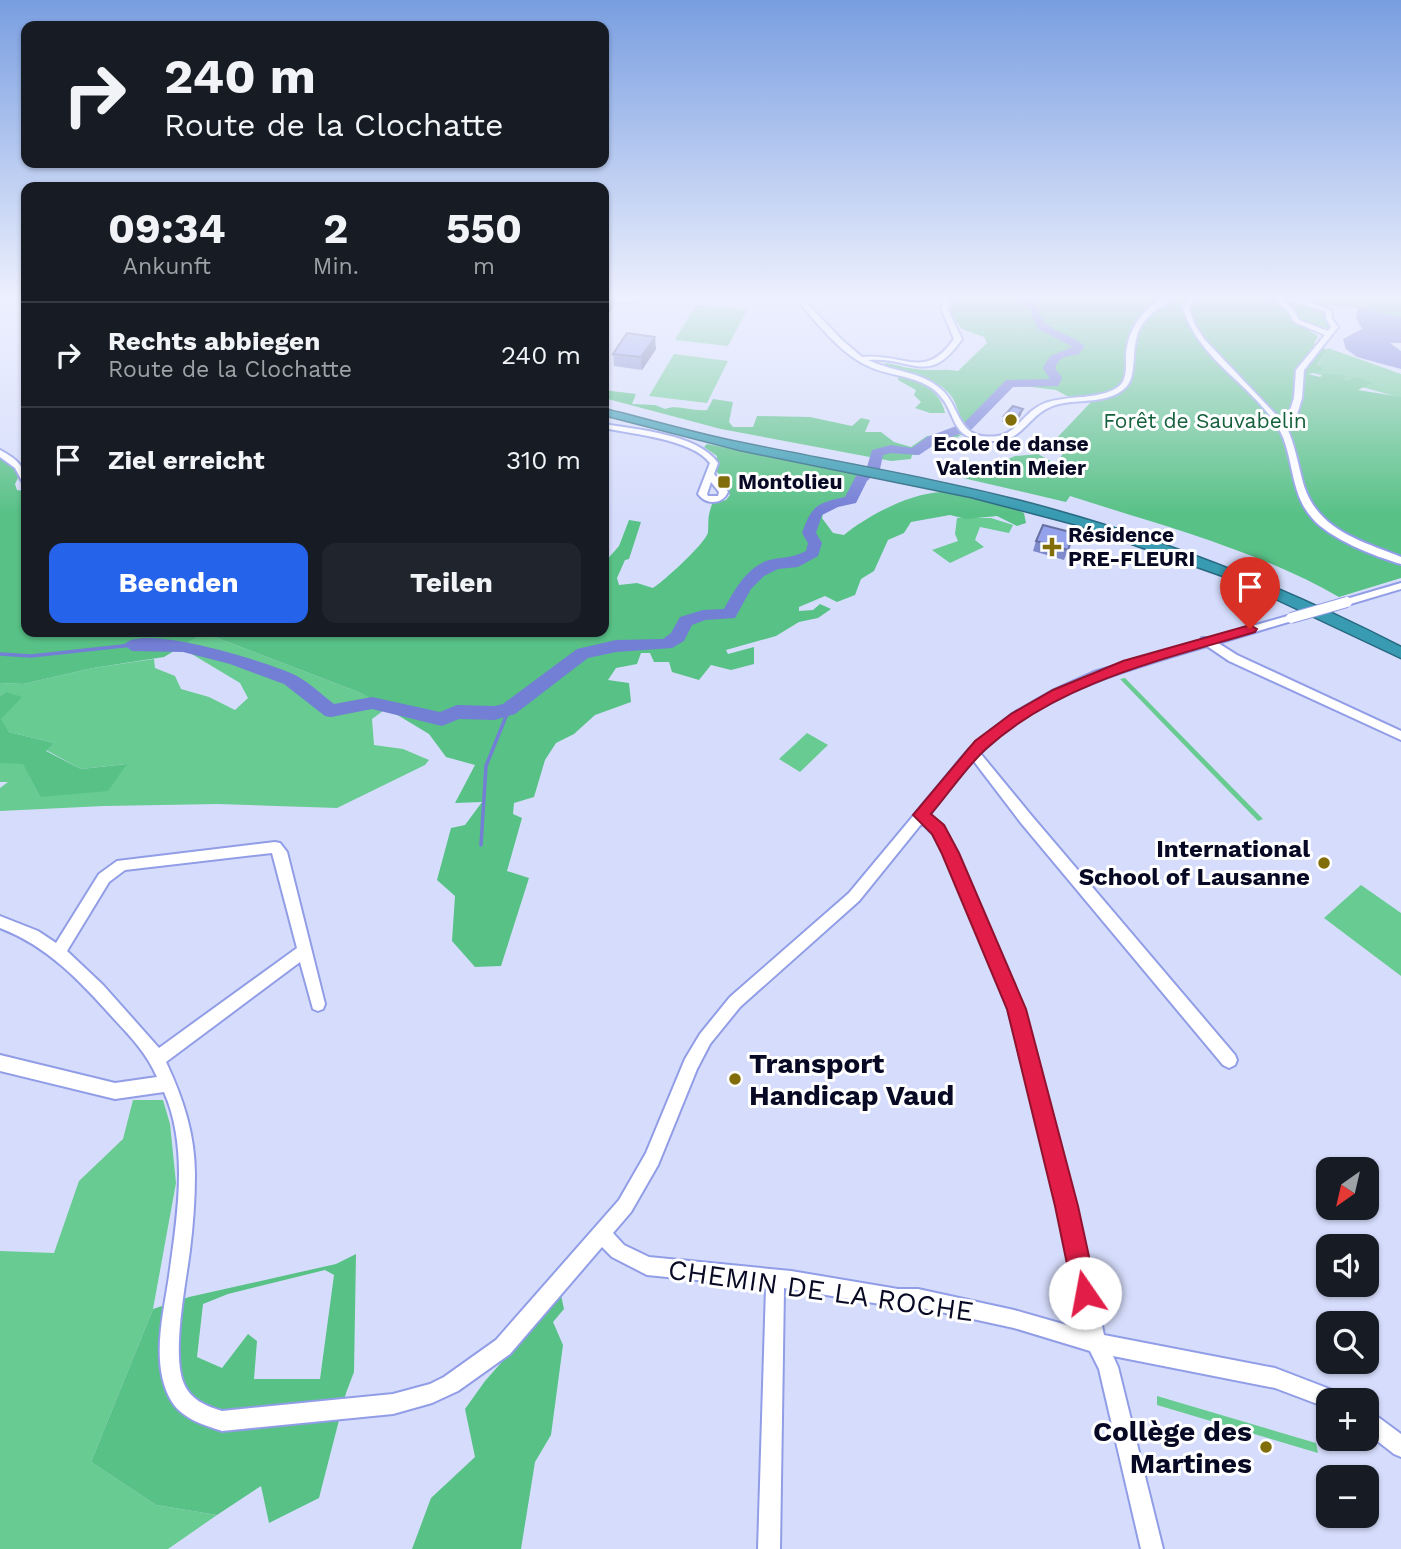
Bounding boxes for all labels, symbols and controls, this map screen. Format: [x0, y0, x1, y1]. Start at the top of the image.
text: 240 m [164, 47, 316, 105]
icon: right [49, 49, 140, 140]
text: Route de la Clochatte [164, 106, 503, 144]
text: 09:34 [108, 204, 226, 253]
text: 2 [323, 204, 348, 253]
text: 550 [446, 204, 522, 253]
text: Ankunft [123, 253, 211, 280]
text: Min. [313, 253, 359, 280]
text: m [473, 253, 495, 280]
text: Rechts abbiegen [108, 326, 320, 356]
icon: right [49, 336, 87, 374]
text: 240 m [501, 340, 581, 370]
text: Route de la Clochatte [108, 356, 352, 383]
park label: Forêt de Sauvabelin [1103, 408, 1307, 433]
marker: Ecole de danse Valentin Meier [1003, 412, 1019, 428]
place label: Ecole de danse Valentin Meier [933, 431, 1089, 480]
icon: arrive [49, 441, 87, 479]
text: Ziel erreicht [108, 445, 265, 475]
text: 310 m [506, 445, 581, 475]
place label: Montolieu [738, 469, 842, 494]
marker: Montolieu [716, 474, 732, 490]
place label: Résidence PRE-FLEURI [1068, 522, 1195, 571]
marker: Résidence PRE-FLEURI [1042, 537, 1062, 557]
button: Beenden [49, 543, 308, 623]
button: Teilen [322, 543, 581, 623]
pin [1220, 557, 1280, 629]
icon: arrive [1231, 568, 1269, 606]
place label: International School of Lausanne [1079, 835, 1310, 891]
marker: International School of Lausanne [1316, 855, 1332, 871]
place label: Transport Handicap Vaud [749, 1047, 954, 1112]
marker: Transport Handicap Vaud [727, 1071, 743, 1087]
north arrow [1316, 1157, 1379, 1220]
map controls [1316, 1157, 1379, 1528]
button: sound [1316, 1234, 1379, 1297]
street label: CHEMIN DE LA ROCHE [666, 1253, 976, 1328]
position arrow [1048, 1256, 1122, 1330]
button: search [1316, 1311, 1379, 1374]
button: + [1316, 1388, 1379, 1451]
place label: Collège des Martines [1093, 1415, 1252, 1480]
marker: Collège des Martines [1258, 1439, 1274, 1455]
button: − [1316, 1465, 1379, 1528]

